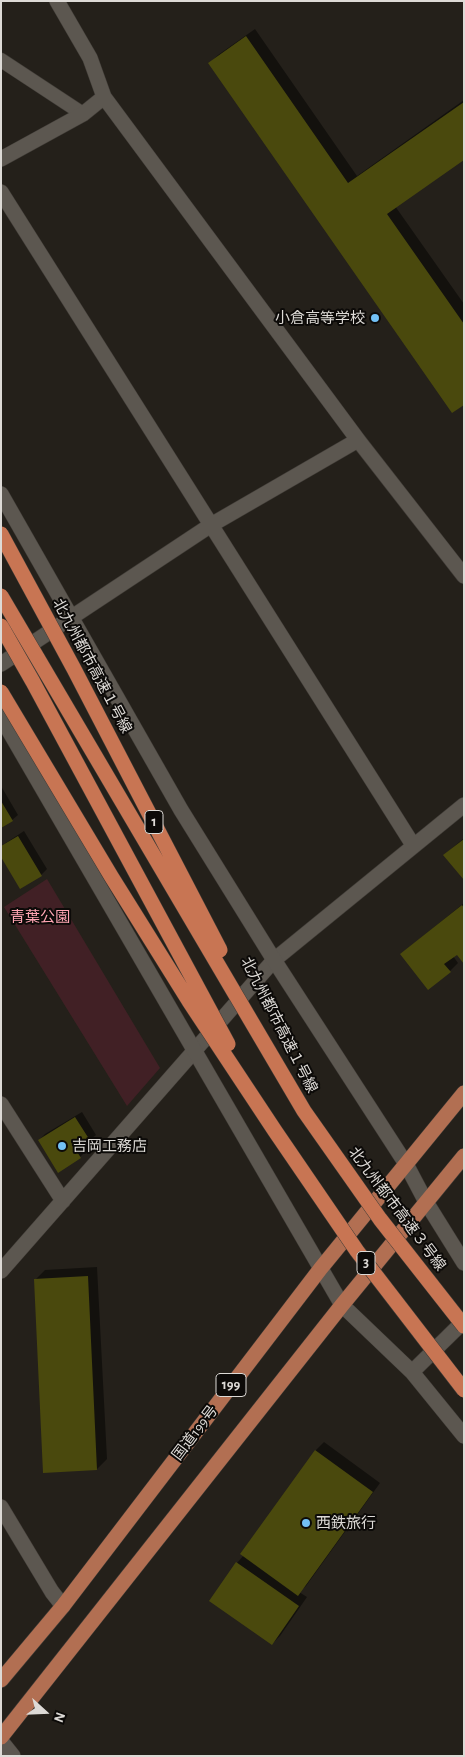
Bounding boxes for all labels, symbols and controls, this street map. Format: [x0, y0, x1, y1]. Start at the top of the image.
place label: 小倉高等学校 [275, 309, 365, 327]
marker: 小倉高等学校 [369, 312, 381, 324]
street label: 北九州都市高速１号線 [49, 596, 135, 736]
road number: 1 [145, 810, 163, 834]
park label: 青葉公園 [10, 908, 70, 926]
street label: 北九州都市高速１号線 [237, 954, 321, 1096]
place label: 吉岡工務店 [72, 1137, 147, 1155]
marker: 吉岡工務店 [56, 1140, 68, 1152]
street label: 北九州都市高速３号線 [345, 1144, 449, 1274]
road number: 3 [357, 1252, 375, 1274]
road number: 199 [216, 1374, 246, 1396]
street label: 国道199号 [168, 1402, 222, 1464]
place label: 西鉄旅行 [316, 1514, 376, 1532]
marker: 西鉄旅行 [300, 1517, 312, 1529]
north arrow [20, 1687, 70, 1737]
text: N [51, 1710, 67, 1724]

